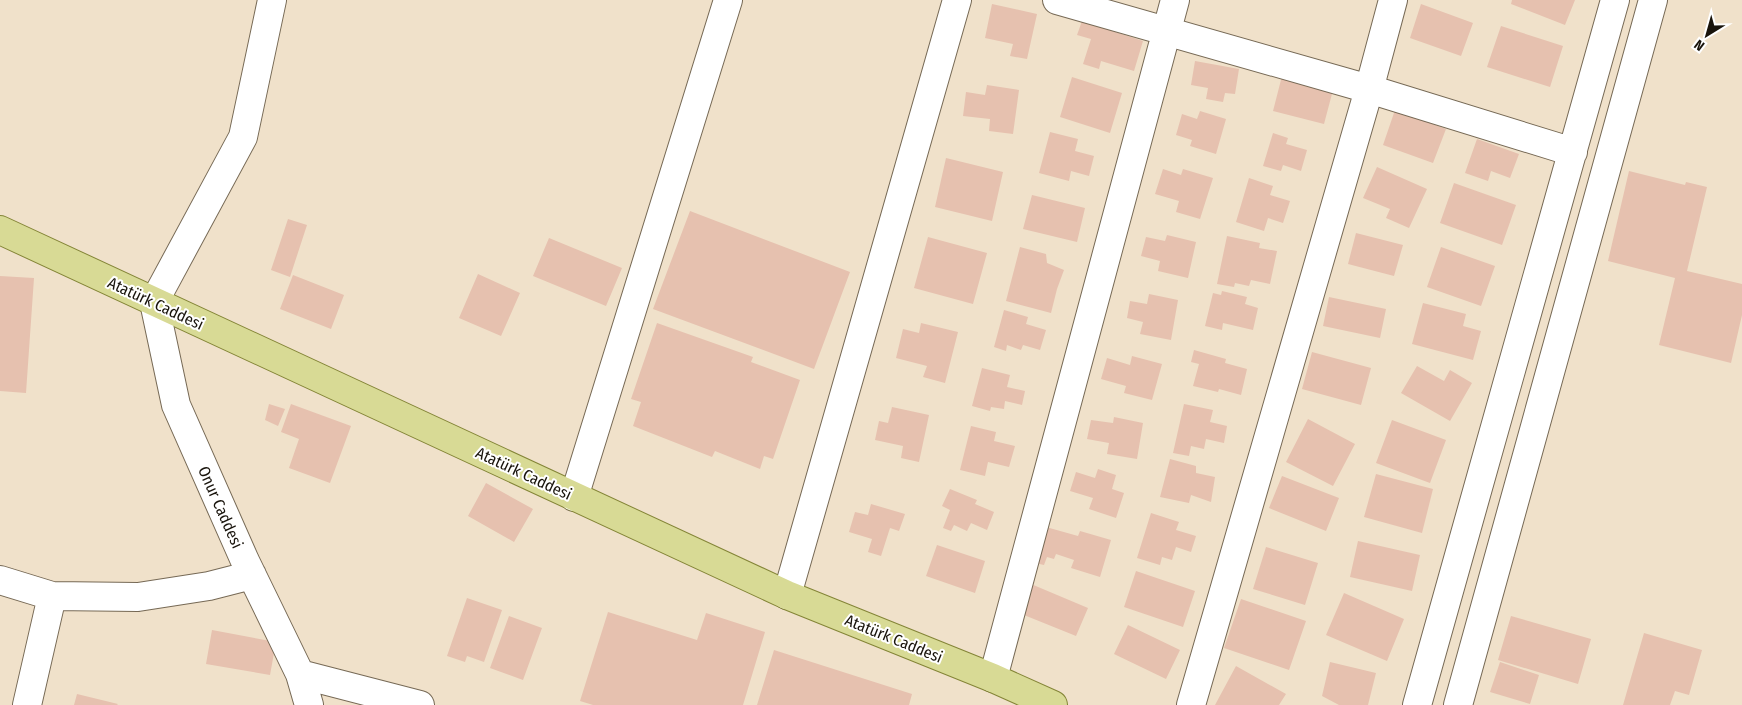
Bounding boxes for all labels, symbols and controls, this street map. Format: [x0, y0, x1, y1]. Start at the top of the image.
north arrow [1682, 10, 1732, 60]
text: N [1691, 36, 1708, 54]
street label: Atatürk Caddesi [105, 273, 207, 334]
street label: Atatürk Caddesi [473, 443, 575, 504]
street label: Onur Caddesi [194, 463, 247, 551]
street label: Atatürk Caddesi [842, 610, 945, 667]

